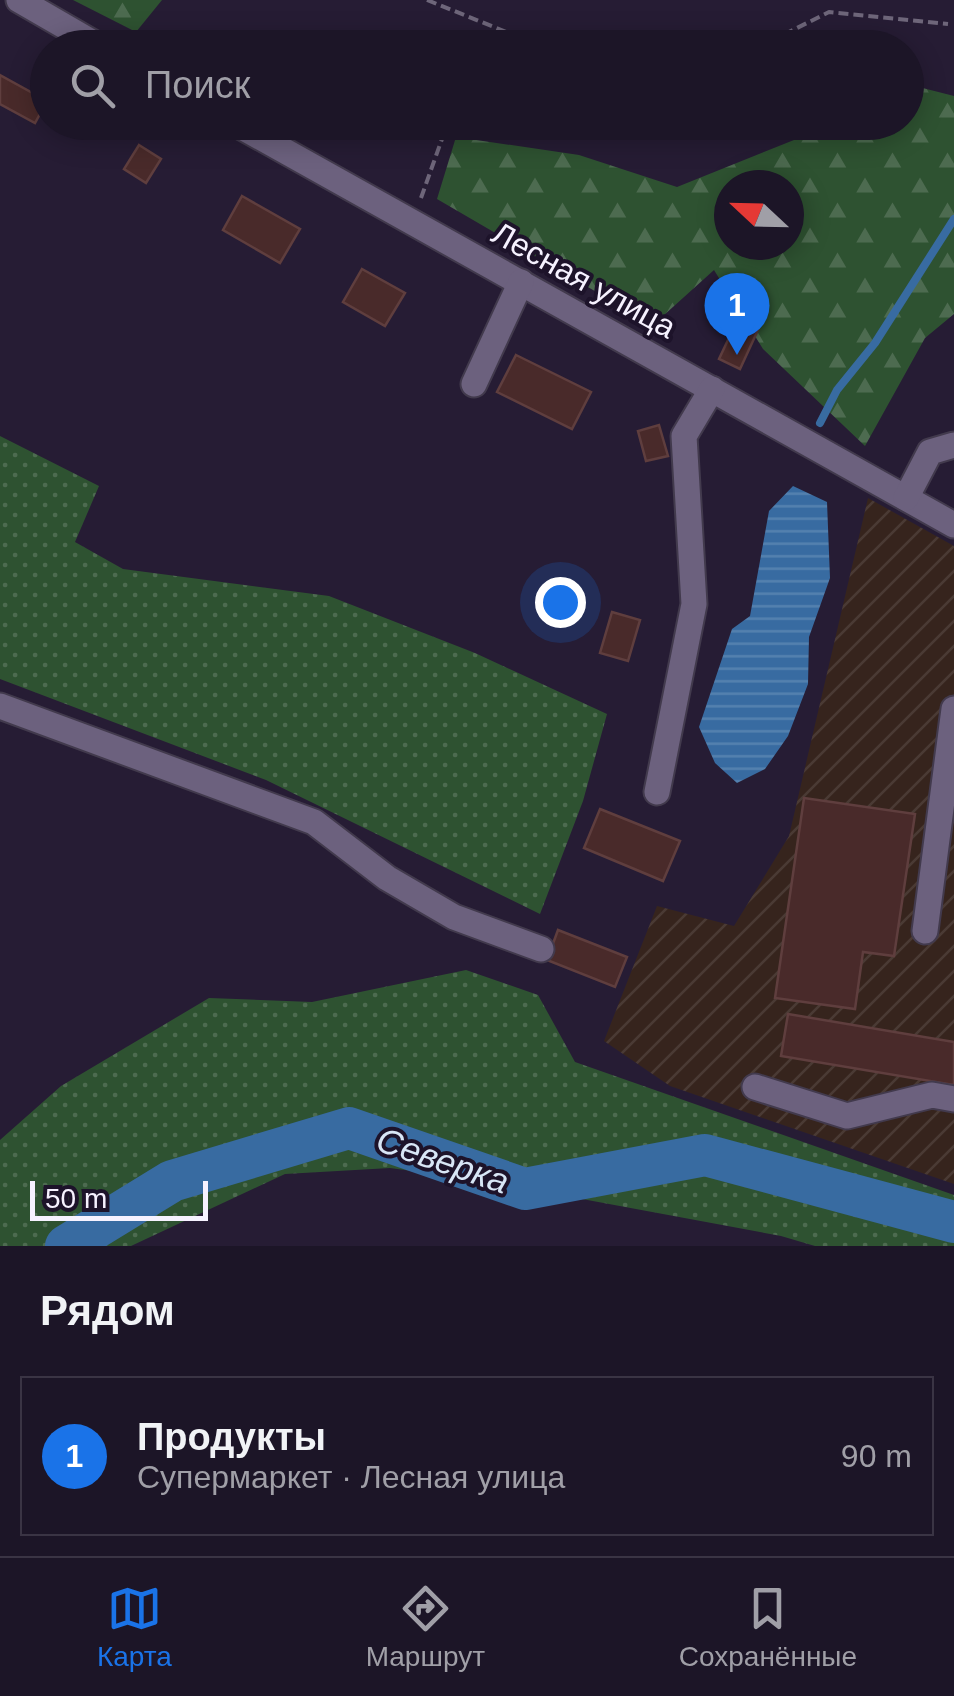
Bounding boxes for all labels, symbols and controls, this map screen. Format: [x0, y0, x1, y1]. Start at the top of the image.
search box [30, 30, 924, 140]
icon: search [65, 58, 120, 113]
text: Поиск [145, 64, 250, 106]
north arrow [714, 170, 804, 260]
street label: Лесная улица [486, 215, 682, 345]
pin: 1 [704, 272, 770, 355]
your location [535, 577, 586, 628]
water label: Северка [372, 1119, 514, 1201]
scale bar [30, 1176, 208, 1220]
text: 50 m [45, 1183, 107, 1214]
text: Рядом [40, 1287, 175, 1334]
text: Продукты [137, 1416, 326, 1458]
text: 1 [66, 1438, 83, 1474]
text: 90 m [841, 1438, 912, 1474]
text: Супермаркет · Лесная улица [137, 1459, 565, 1495]
tab: Карта [97, 1581, 172, 1673]
tab: Маршрут [366, 1581, 485, 1673]
tab: Сохранённые [679, 1581, 857, 1673]

